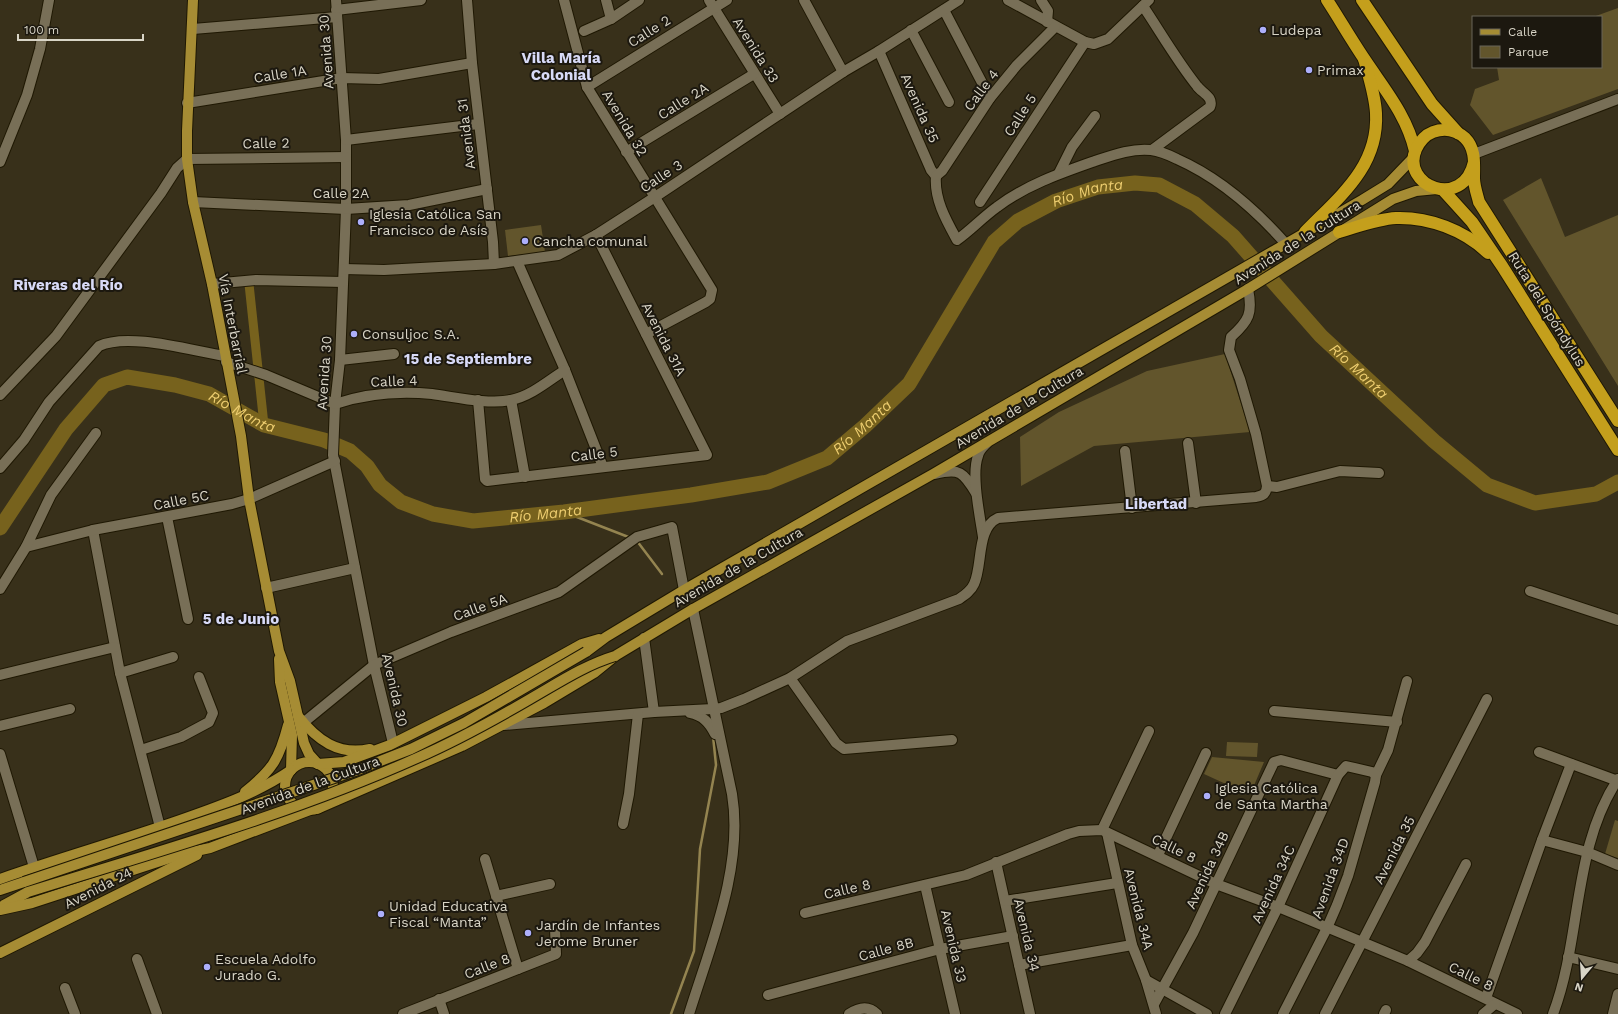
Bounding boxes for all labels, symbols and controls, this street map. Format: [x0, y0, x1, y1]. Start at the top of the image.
street label: Calle 2 [625, 12, 673, 50]
street label: Avenida 30 [315, 14, 337, 90]
street label: Avenida 33 [730, 14, 782, 86]
scale bar [18, 16, 143, 42]
legend [1472, 16, 1602, 68]
place label: Ludepa [1271, 22, 1321, 38]
text: 100 m [24, 23, 59, 37]
marker: Ludepa [1258, 25, 1268, 35]
text: Calle [1508, 25, 1537, 39]
text: Parque [1508, 45, 1549, 59]
district label: Villa María Colonial [521, 49, 601, 84]
street label: Calle 1A [252, 62, 308, 86]
place label: Primax [1317, 62, 1364, 78]
marker: Primax [1304, 65, 1314, 75]
street label: Calle 4 [960, 66, 1002, 114]
street label: Avenida 35 [898, 71, 942, 145]
street label: Calle 2A [655, 79, 711, 123]
street label: Avenida 32 [599, 87, 651, 159]
street label: Calle 5 [1000, 91, 1040, 139]
street label: Avenida 31 [454, 98, 478, 170]
street label: Calle 2 [242, 135, 290, 151]
street label: Calle 3 [637, 156, 685, 196]
water label: Río Manta [1050, 175, 1124, 211]
street label: Calle 2A [313, 185, 369, 201]
street label: Avenida de la Cultura [1231, 196, 1363, 288]
place label: Iglesia Católica San Francisco de Asís [369, 206, 501, 238]
marker: Iglesia Católica San Francisco de Asís [356, 217, 366, 227]
place label: Cancha comunal [533, 233, 648, 249]
marker: Cancha comunal [520, 236, 530, 246]
street label: Ruta del Spóndylus [1505, 249, 1589, 369]
street label: Vía Interbarrial [215, 273, 251, 376]
district label: Riveras del Río [13, 276, 123, 294]
street label: Avenida 31A [639, 299, 689, 379]
place label: Consuljoc S.A. [362, 326, 460, 342]
marker: Consuljoc S.A. [349, 329, 359, 339]
street label: Avenida 30 [313, 335, 335, 411]
water label: Río Manta [1326, 340, 1392, 403]
district label: 15 de Septiembre [404, 350, 532, 368]
street label: Avenida de la Cultura [952, 362, 1086, 451]
street label: Calle 4 [370, 372, 418, 390]
water label: Río Manta [206, 387, 277, 436]
water label: Río Manta [829, 396, 895, 458]
street label: Calle 5 [570, 443, 618, 465]
street label: Calle 5C [152, 487, 210, 513]
district label: Libertad [1125, 495, 1187, 513]
water label: Río Manta [508, 501, 583, 526]
street label: Avenida de la Cultura [671, 523, 805, 610]
street label: Calle 5A [451, 590, 509, 624]
district label: 5 de Junio [203, 610, 279, 628]
street label: Avenida 30 [379, 652, 411, 728]
street label: Avenida de la Cultura [239, 752, 381, 818]
place label: Iglesia Católica de Santa Martha [1215, 780, 1328, 812]
marker: Iglesia Católica de Santa Martha [1202, 791, 1212, 801]
street label: Avenida 35 [1370, 813, 1418, 887]
street label: Avenida 34B [1182, 829, 1232, 911]
street label: Calle 8 [1149, 830, 1199, 866]
street label: Avenida 34D [1308, 836, 1352, 920]
street label: Avenida 34C [1248, 843, 1298, 925]
street label: Avenida 24 [61, 864, 135, 912]
street label: Avenida 34A [1121, 866, 1157, 952]
street label: Calle 8 [822, 876, 872, 902]
street label: Avenida 34 [1011, 897, 1043, 973]
place label: Unidad Educativa Fiscal “Manta” [389, 898, 508, 930]
street label: Avenida 33 [938, 908, 970, 984]
marker: Unidad Educativa Fiscal “Manta” [376, 909, 386, 919]
place label: Jardín de Infantes Jerome Bruner [536, 917, 660, 949]
marker: Jardín de Infantes Jerome Bruner [523, 928, 533, 938]
street label: Calle 8B [857, 934, 915, 964]
street label: Calle 8 [462, 950, 512, 982]
place label: Escuela Adolfo Jurado G. [215, 951, 316, 983]
street label: Calle 8 [1446, 958, 1496, 994]
north arrow [1562, 958, 1602, 998]
marker: Escuela Adolfo Jurado G. [202, 962, 212, 972]
text: N [1573, 980, 1585, 994]

